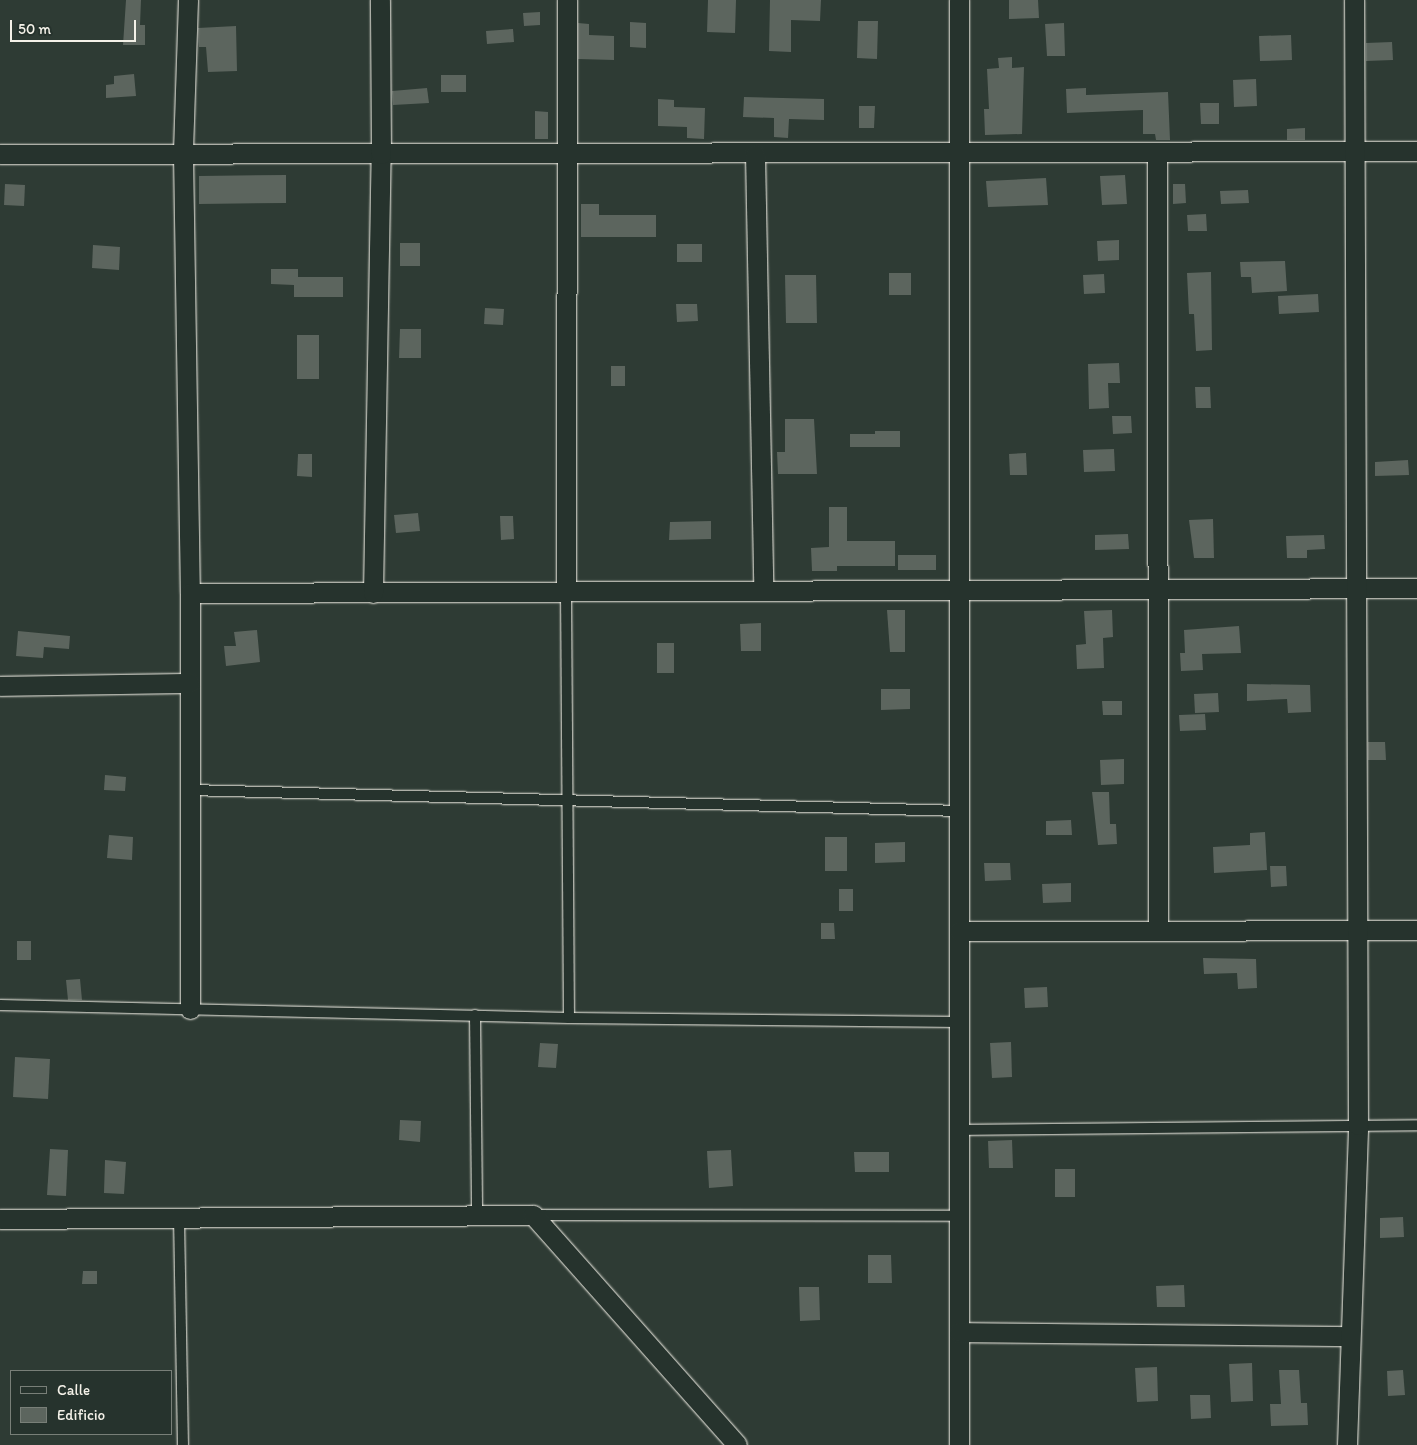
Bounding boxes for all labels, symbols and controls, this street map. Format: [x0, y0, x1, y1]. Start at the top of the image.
scale bar [12, 10, 139, 42]
text: 50 m [18, 20, 51, 38]
legend [10, 1370, 172, 1435]
text: Calle [57, 1381, 90, 1399]
text: Edificio [57, 1406, 105, 1424]

